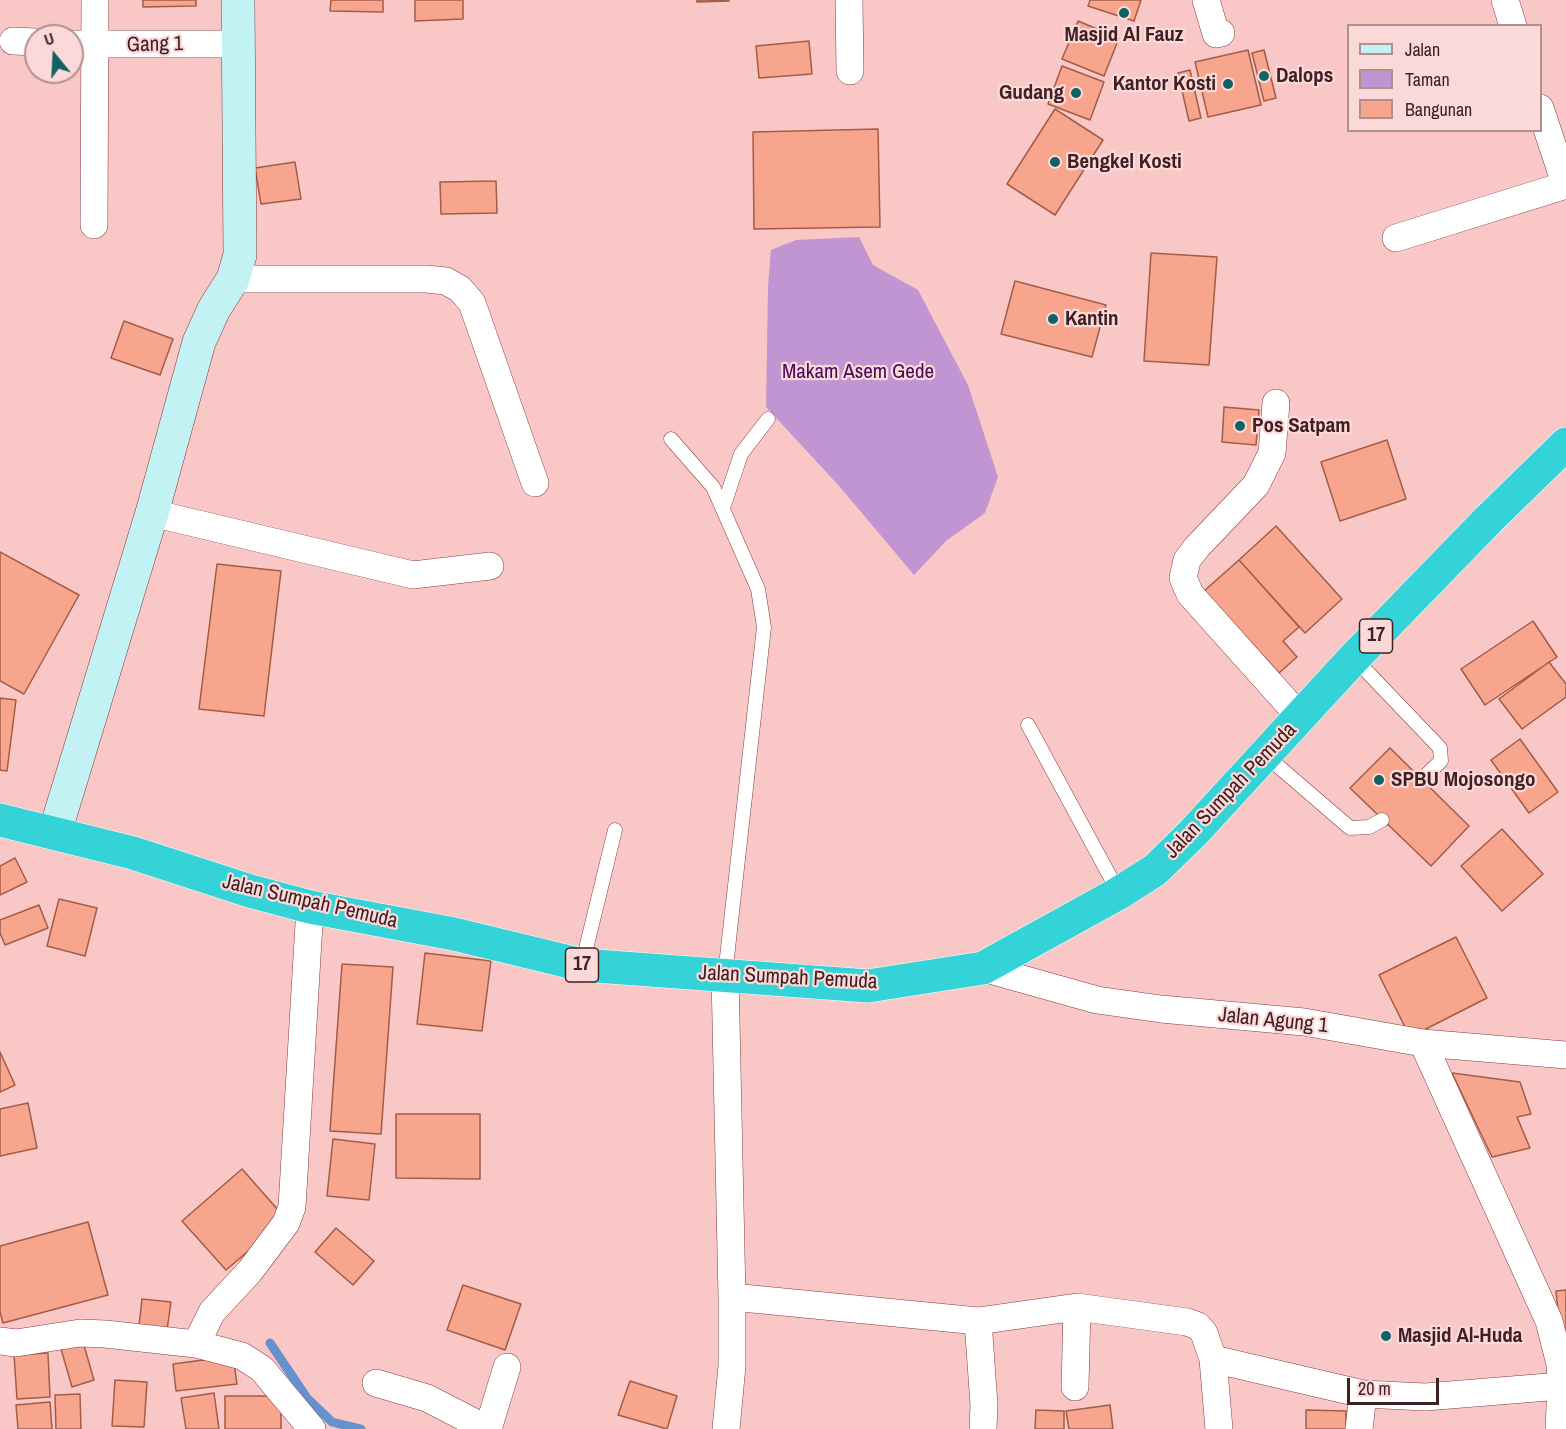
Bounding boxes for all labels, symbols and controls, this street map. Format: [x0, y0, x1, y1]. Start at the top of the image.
marker: Masjid Al Fauz [1117, 6, 1131, 20]
place label: Masjid Al Fauz [1065, 22, 1183, 48]
north arrow [24, 24, 84, 84]
legend [1347, 24, 1542, 132]
text: U [41, 27, 57, 51]
street label: Gang 1 [127, 32, 183, 58]
text: Jalan [1405, 37, 1440, 62]
place label: Dalops [1276, 63, 1333, 89]
text: Taman [1405, 67, 1450, 92]
marker: Dalops [1257, 69, 1271, 83]
place label: Kantor Kosti [1113, 71, 1216, 97]
marker: Kantor Kosti [1221, 77, 1235, 91]
place label: Gudang [999, 80, 1064, 106]
marker: Gudang [1069, 86, 1083, 100]
text: Bangunan [1405, 97, 1472, 122]
place label: Bengkel Kosti [1067, 149, 1182, 175]
marker: Bengkel Kosti [1048, 155, 1062, 169]
place label: Kantin [1065, 306, 1119, 332]
marker: Kantin [1046, 312, 1060, 326]
park label: Makam Asem Gede [782, 359, 934, 385]
place label: Pos Satpam [1252, 413, 1351, 439]
marker: Pos Satpam [1233, 419, 1247, 433]
road number: 17 [1360, 619, 1392, 653]
street label: Jalan Sumpah Pemuda [1160, 718, 1302, 864]
place label: SPBU Mojosongo [1391, 767, 1535, 793]
marker: SPBU Mojosongo [1372, 773, 1386, 787]
street label: Jalan Sumpah Pemuda [220, 870, 400, 934]
road number: 17 [566, 948, 598, 982]
street label: Jalan Sumpah Pemuda [698, 961, 878, 995]
street label: Jalan Agung 1 [1217, 1003, 1329, 1039]
place label: Masjid Al-Huda [1398, 1323, 1522, 1349]
marker: Masjid Al-Huda [1379, 1329, 1393, 1343]
scale bar [1350, 1366, 1442, 1404]
text: 20 m [1358, 1376, 1391, 1401]

